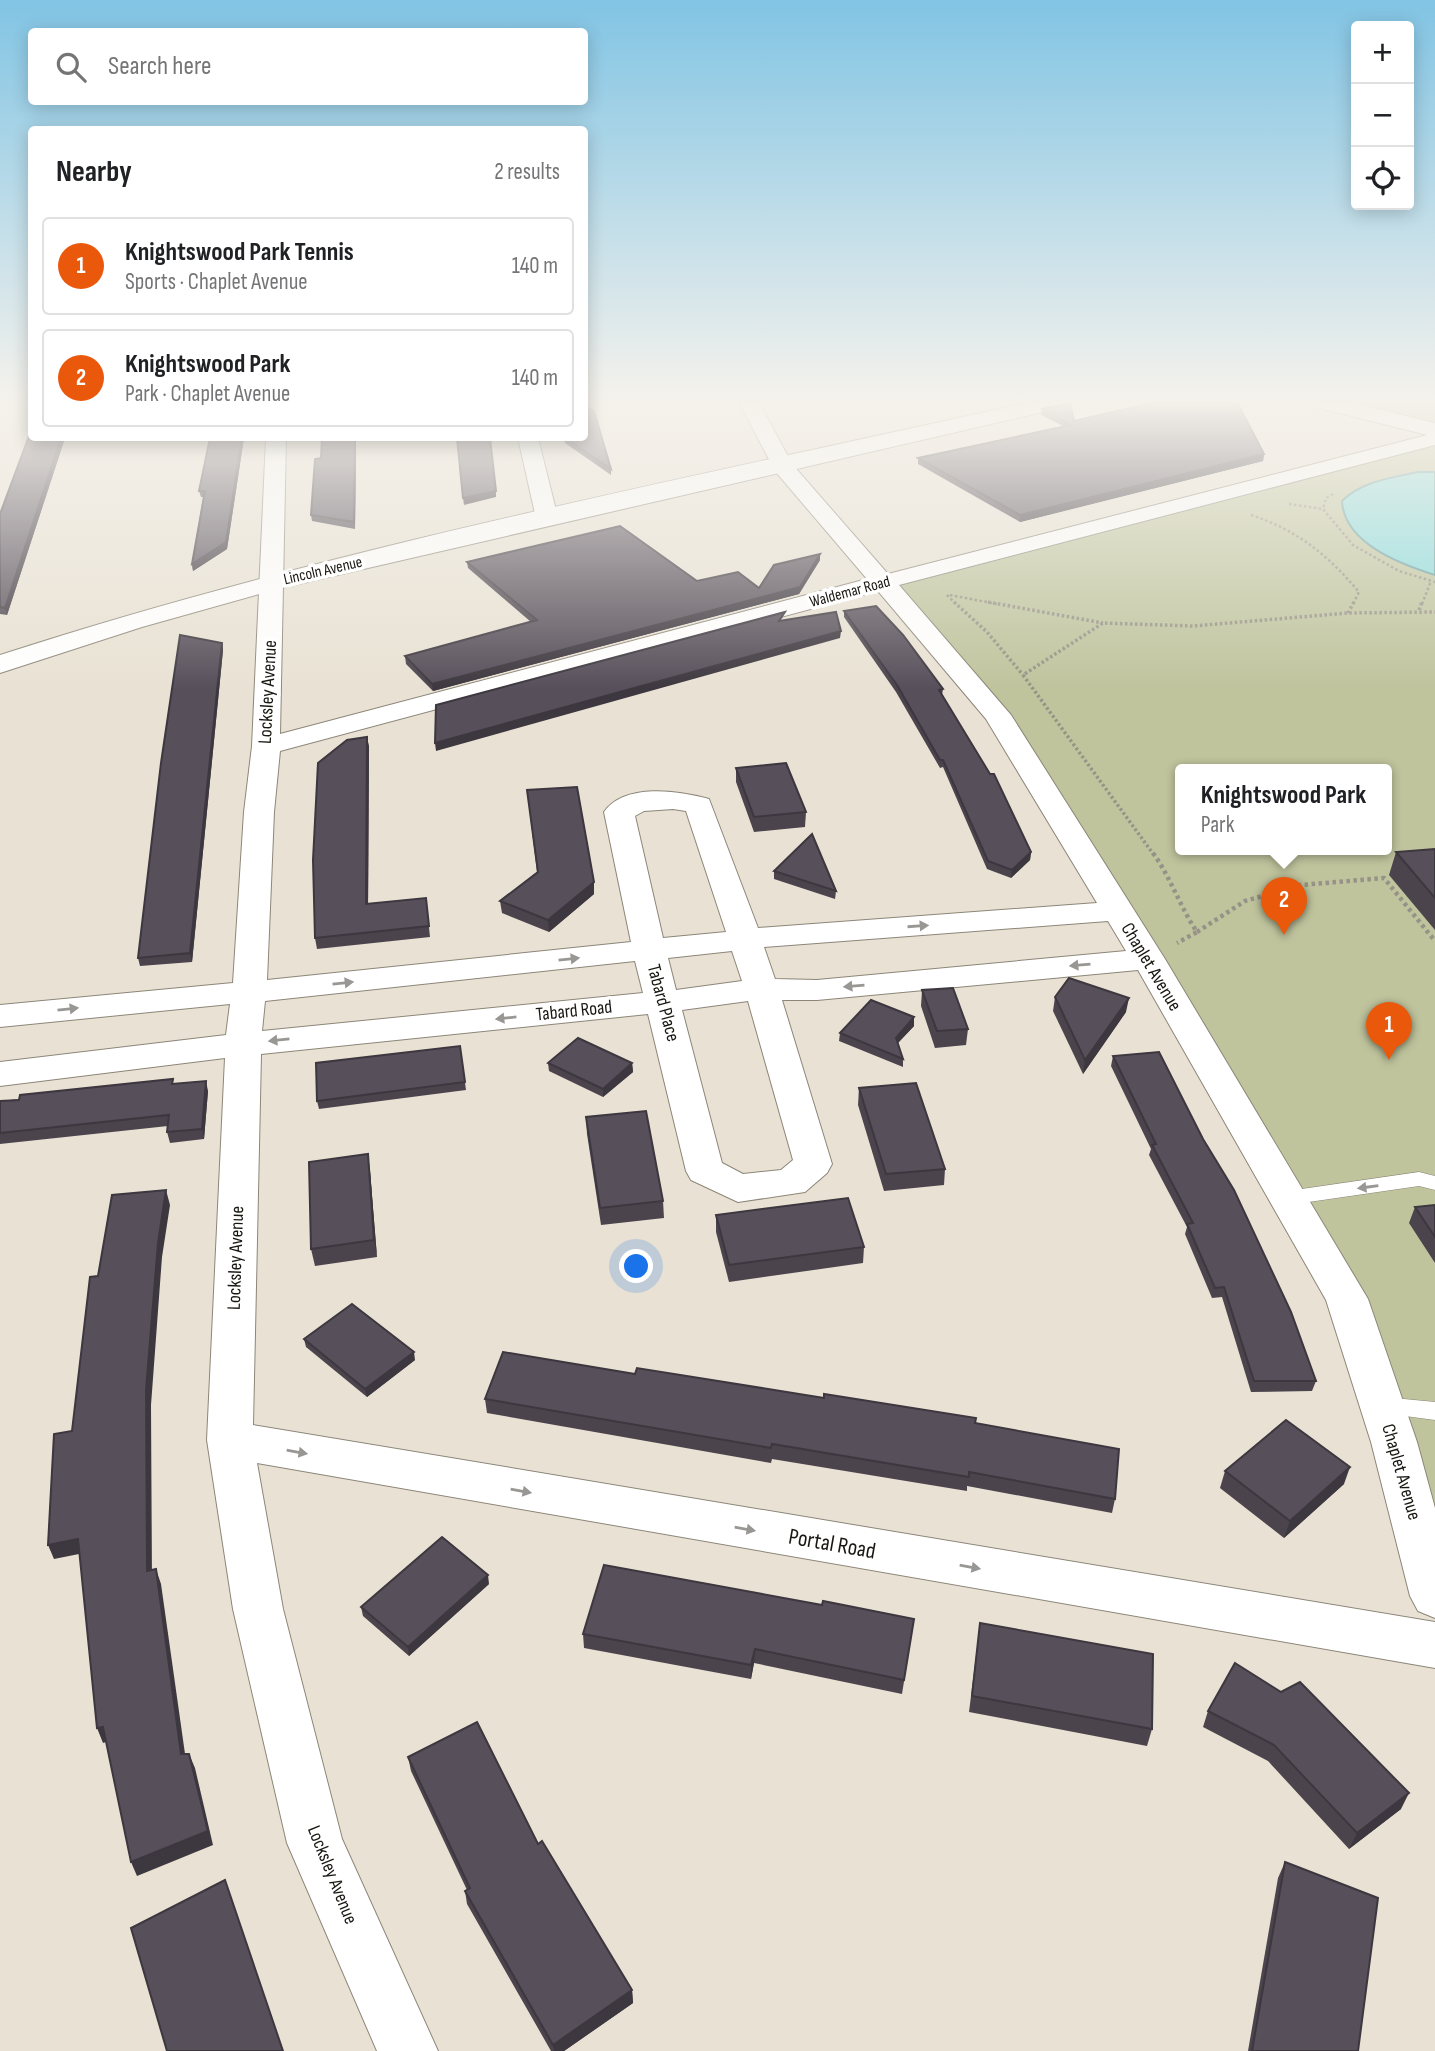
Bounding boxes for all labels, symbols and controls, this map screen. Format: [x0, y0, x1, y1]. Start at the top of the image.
map controls [1351, 21, 1414, 210]
button: + [1351, 21, 1414, 84]
search box [28, 28, 588, 105]
icon: search [52, 48, 90, 86]
text: Search here [108, 51, 211, 82]
button: − [1351, 84, 1414, 147]
button: locate [1351, 147, 1414, 210]
text: Nearby [56, 154, 132, 190]
text: 2 results [494, 158, 560, 186]
text: Knightswood Park Tennis [125, 237, 354, 268]
text: 1 [76, 252, 86, 280]
text: 140 m [512, 252, 558, 280]
text: Sports · Chaplet Avenue [125, 268, 308, 296]
text: Knightswood Park [125, 349, 290, 380]
text: 2 [76, 364, 86, 392]
text: 140 m [512, 364, 558, 392]
text: Park · Chaplet Avenue [125, 380, 290, 408]
street label: Lincoln Avenue [282, 553, 364, 589]
street label: Waldemar Road [808, 572, 892, 612]
street label: Locksley Avenue [254, 639, 282, 745]
popup [1175, 764, 1392, 855]
text: Knightswood Park [1201, 780, 1366, 811]
text: Park [1201, 811, 1234, 839]
pin: 2 [1261, 877, 1307, 935]
street label: Chaplet Avenue [1116, 919, 1186, 1015]
one-way arrow [907, 920, 929, 931]
one-way arrow [559, 953, 581, 964]
one-way arrow [1069, 960, 1091, 971]
street label: Tabard Place [642, 962, 684, 1044]
one-way arrow [332, 977, 354, 988]
one-way arrow [843, 981, 865, 992]
street label: Tabard Road [535, 996, 613, 1026]
pin: 1 [1366, 1002, 1412, 1060]
one-way arrow [57, 1004, 79, 1015]
one-way arrow [494, 1012, 516, 1023]
one-way arrow [268, 1035, 290, 1046]
one-way arrow [1357, 1181, 1379, 1192]
street label: Locksley Avenue [223, 1206, 249, 1310]
your location [619, 1249, 653, 1283]
street label: Chaplet Avenue [1376, 1421, 1426, 1523]
one-way arrow [286, 1447, 308, 1458]
one-way arrow [510, 1486, 532, 1497]
street label: Portal Road [786, 1523, 878, 1565]
one-way arrow [734, 1524, 756, 1535]
one-way arrow [959, 1562, 981, 1573]
street label: Locksley Avenue [302, 1822, 362, 1928]

